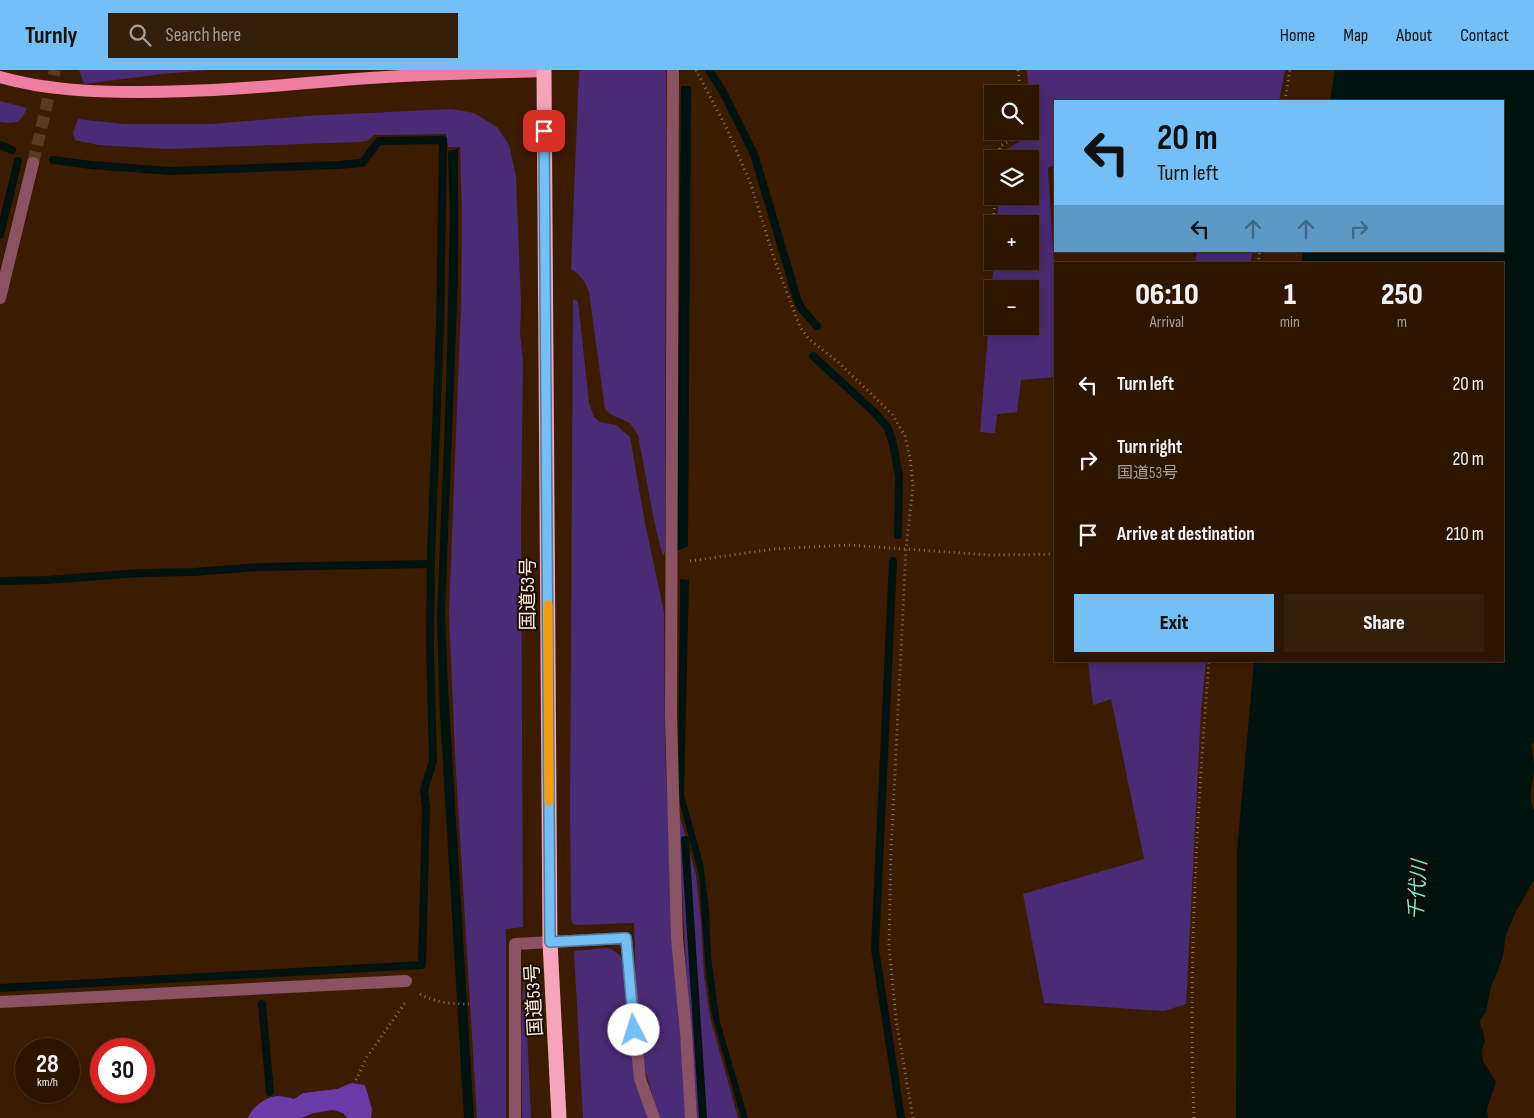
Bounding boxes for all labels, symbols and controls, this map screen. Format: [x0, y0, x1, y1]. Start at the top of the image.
search box [108, 13, 458, 58]
text: Turnly [25, 21, 78, 50]
icon: search [126, 21, 154, 49]
text: Search here [166, 24, 241, 47]
text: Home [1280, 25, 1315, 46]
text: Map [1343, 25, 1368, 46]
text: About [1396, 25, 1432, 46]
text: Contact [1460, 25, 1509, 46]
map controls [984, 85, 1039, 335]
button: search [984, 85, 1039, 140]
pin [523, 110, 565, 152]
icon: arrive [530, 117, 558, 145]
text: 20 m [1157, 117, 1218, 160]
icon: left [1074, 120, 1139, 185]
button: layers [984, 150, 1039, 205]
text: Turn left [1157, 160, 1219, 187]
button: + [984, 215, 1039, 270]
icon: left [1186, 215, 1214, 243]
icon: ahead [1239, 215, 1267, 243]
icon: ahead [1292, 215, 1320, 243]
icon: right [1345, 215, 1373, 243]
text: 06:10 [1135, 277, 1199, 313]
text: 1 [1284, 277, 1296, 313]
text: 250 [1381, 277, 1423, 313]
button: − [984, 280, 1039, 335]
text: Arrival [1150, 313, 1184, 332]
text: min [1280, 313, 1300, 332]
text: m [1397, 313, 1407, 332]
icon: left [1074, 371, 1102, 399]
text: Turn left [1117, 373, 1174, 396]
text: 20 m [1452, 373, 1484, 396]
text: Turn right [1117, 436, 1182, 459]
icon: right [1074, 446, 1102, 474]
text: 20 m [1452, 448, 1484, 471]
text: 国道53号 [1117, 464, 1178, 483]
icon: arrive [1074, 521, 1102, 549]
text: Arrive at destination [1117, 523, 1255, 546]
text: 210 m [1446, 523, 1484, 546]
street label: 国道53号 [517, 558, 540, 630]
button: Exit [1074, 594, 1274, 652]
button: Share [1284, 594, 1484, 652]
water label: 千代川 [1404, 857, 1432, 921]
street label: 国道53号 [521, 963, 548, 1037]
position arrow [607, 1003, 659, 1055]
speed limit sign: 30 [90, 1038, 155, 1103]
text: 28 [36, 1049, 59, 1080]
text: km/h [37, 1075, 58, 1090]

